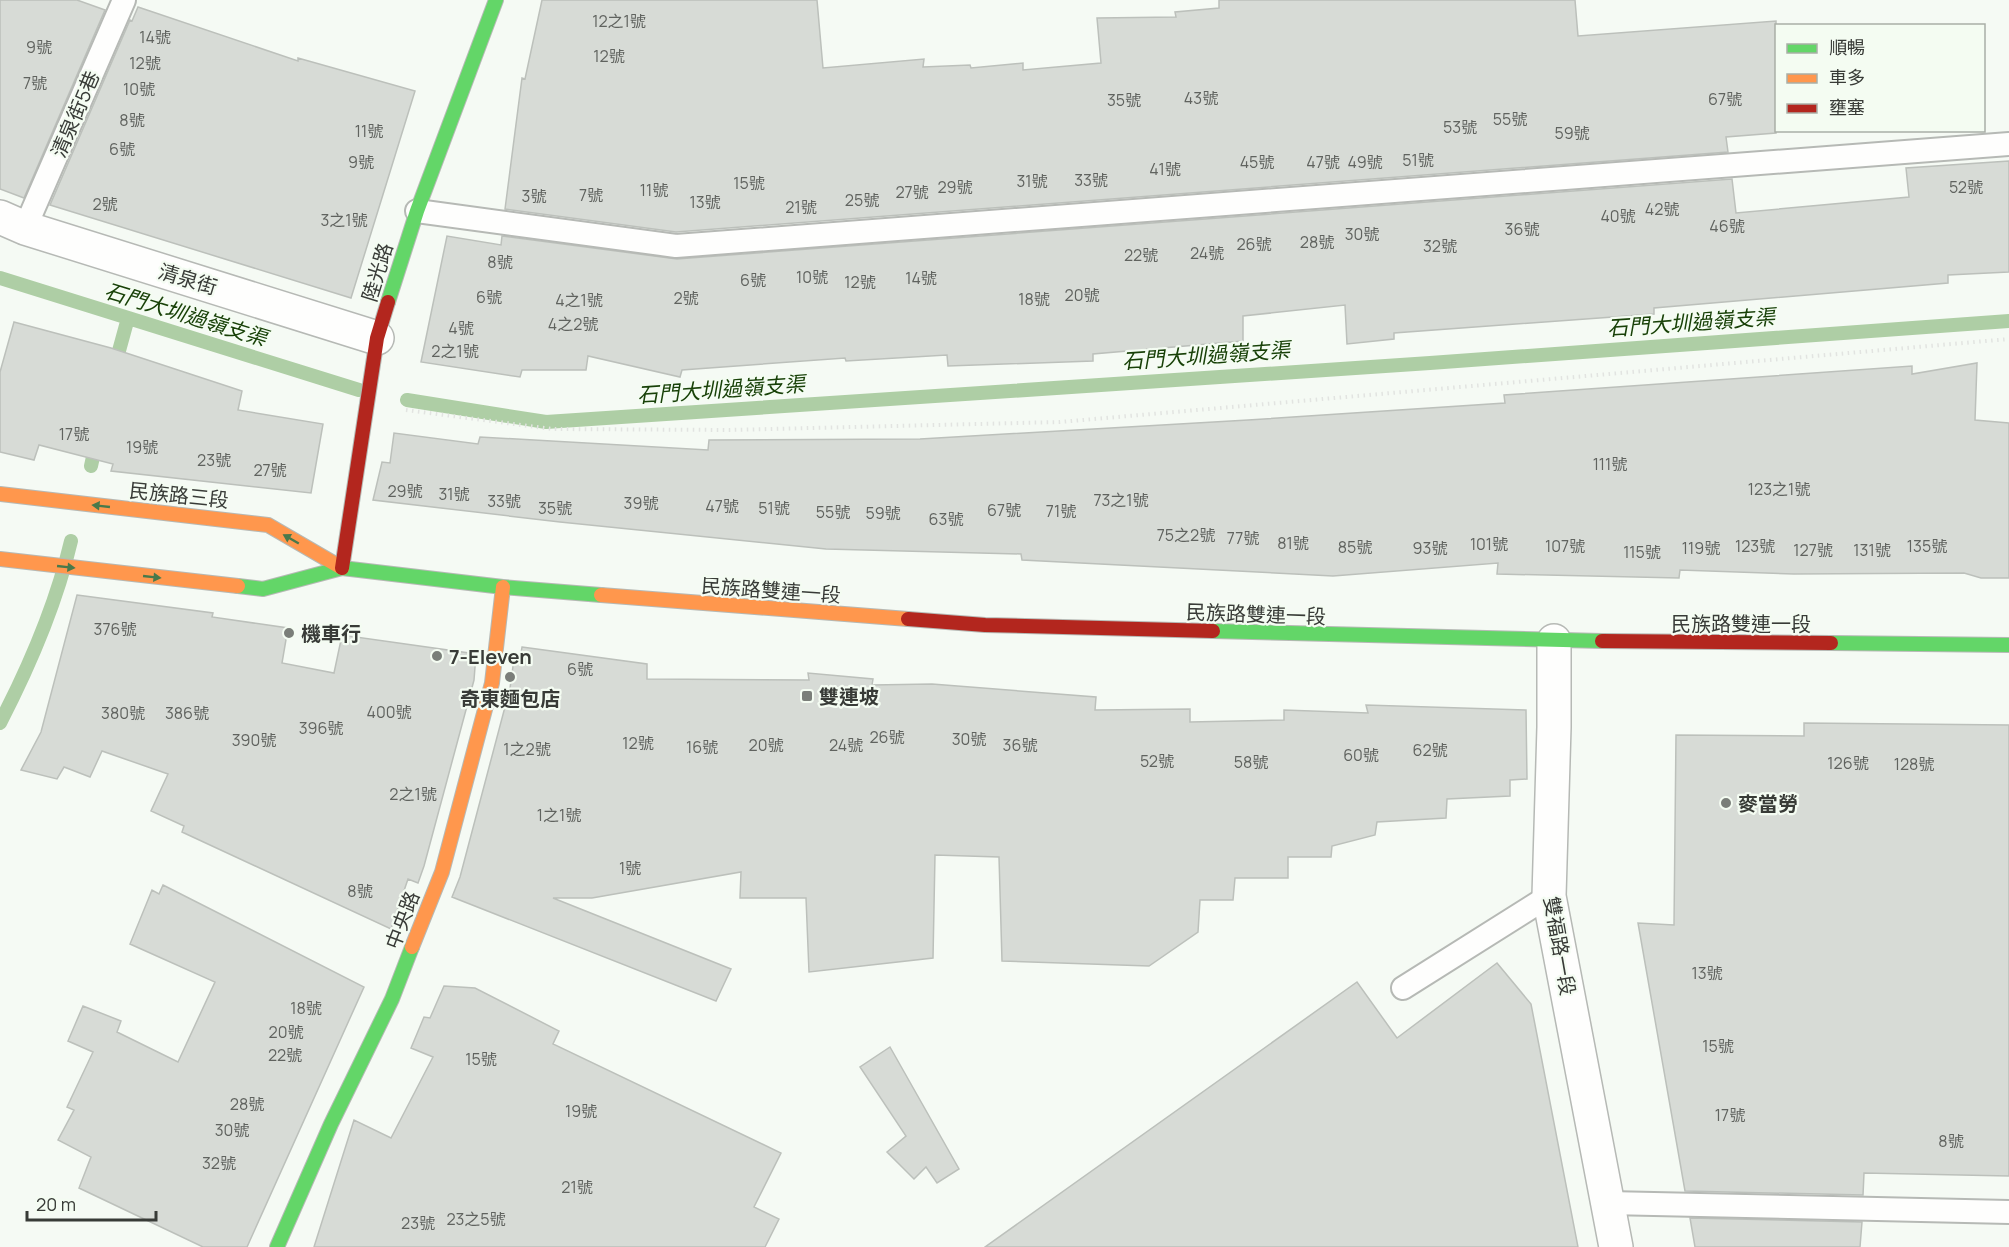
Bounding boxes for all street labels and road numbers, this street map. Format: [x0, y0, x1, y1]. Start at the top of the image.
street label: 清泉街5巷 [45, 67, 105, 161]
street label: 陸光路 [355, 239, 399, 305]
street label: 清泉街 [155, 257, 221, 301]
street label: 民族路三段 [128, 476, 230, 514]
street label: 民族路雙連一段 [700, 572, 842, 608]
street label: 民族路雙連一段 [1186, 598, 1326, 630]
street label: 民族路雙連一段 [1671, 610, 1811, 637]
street label: 中央路 [379, 887, 425, 953]
street label: 雙福路一段 [1538, 894, 1582, 998]

